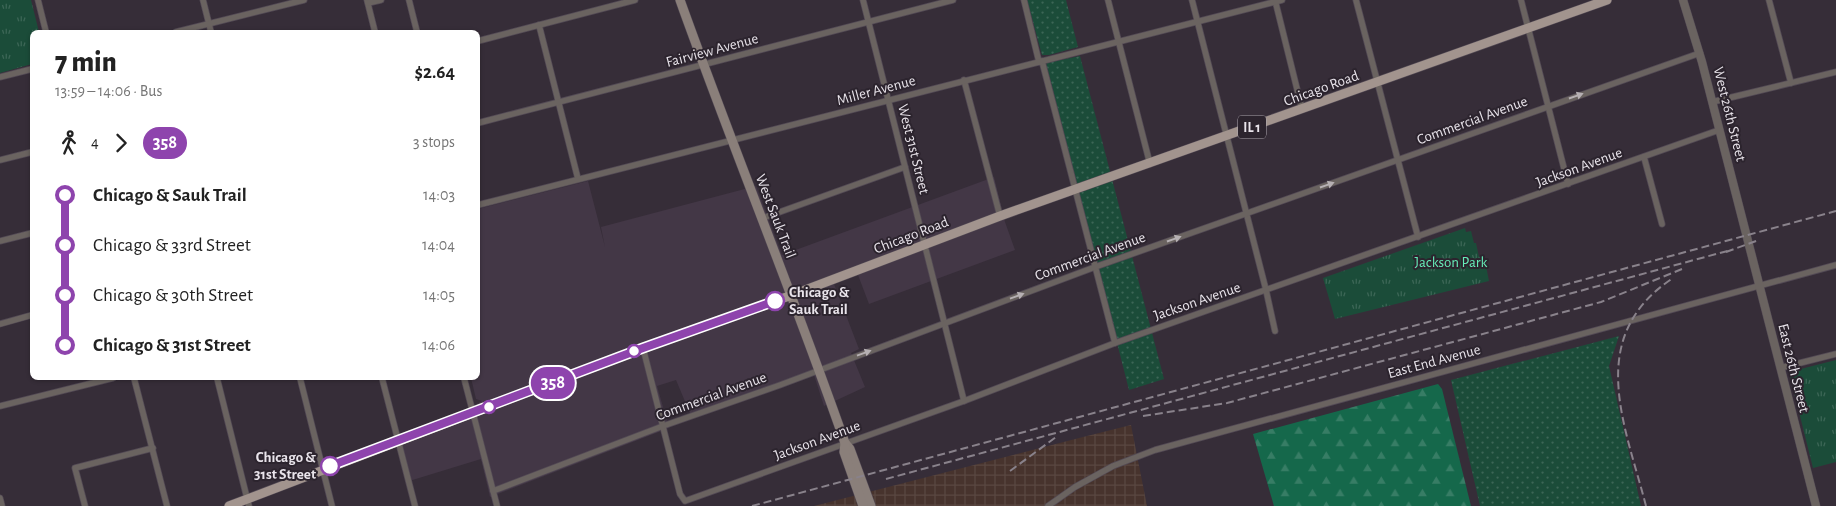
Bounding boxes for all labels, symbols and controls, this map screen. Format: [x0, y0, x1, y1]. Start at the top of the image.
street label: Fairview Avenue [664, 31, 760, 70]
text: 7 min [55, 49, 117, 77]
text: $2.64 [414, 63, 455, 82]
street label: West 26th Street [1711, 65, 1749, 163]
street label: Chicago Road [1282, 68, 1361, 109]
street label: Miller Avenue [835, 73, 917, 108]
text: 13:59 – 14:06 · Bus [55, 83, 162, 99]
one-way arrow [1568, 92, 1583, 100]
street label: Commercial Avenue [1415, 93, 1530, 147]
street label: West 31st Street [895, 103, 932, 196]
road number: IL 1 [1238, 115, 1266, 138]
icon: walk [55, 129, 83, 157]
icon: forward [107, 129, 135, 157]
text: 4 [91, 134, 99, 150]
text: 358 [153, 134, 177, 152]
text: 3 stops [413, 134, 455, 150]
street label: Jackson Avenue [1534, 145, 1624, 190]
street label: West Sauk Trail [753, 172, 798, 260]
one-way arrow [1320, 181, 1335, 188]
text: Chicago & Sauk Trail [93, 186, 247, 205]
text: 14:03 [423, 187, 455, 203]
street label: Chicago Road [872, 214, 951, 257]
street label: Commercial Avenue [1033, 229, 1148, 283]
one-way arrow [1167, 235, 1182, 243]
text: Chicago & 33rd Street [93, 236, 251, 255]
text: 14:04 [422, 237, 455, 253]
park label: Jackson Park [1415, 255, 1488, 270]
street label: Jackson Avenue [1152, 280, 1243, 323]
place label: Chicago & Sauk Trail [789, 285, 850, 317]
text: Chicago & 30th Street [93, 286, 253, 305]
text: 14:05 [423, 287, 455, 303]
marker: Chicago & Sauk Trail [765, 291, 785, 311]
one-way arrow [1010, 292, 1025, 300]
street label: East 26th Street [1775, 322, 1812, 414]
text: Chicago & 31st Street [93, 336, 251, 355]
text: 14:06 [422, 337, 455, 353]
street label: East End Avenue [1386, 342, 1482, 381]
unlabelled marker [627, 344, 641, 358]
one-way arrow [857, 349, 872, 356]
line badge: 358 [524, 367, 582, 399]
street label: Commercial Avenue [654, 369, 769, 423]
text: 358 [541, 374, 565, 392]
unlabelled marker [482, 400, 496, 414]
street label: Jackson Avenue [772, 418, 862, 463]
place label: Chicago & 31st Street [254, 450, 316, 482]
marker: Chicago & 31st Street [320, 456, 340, 476]

